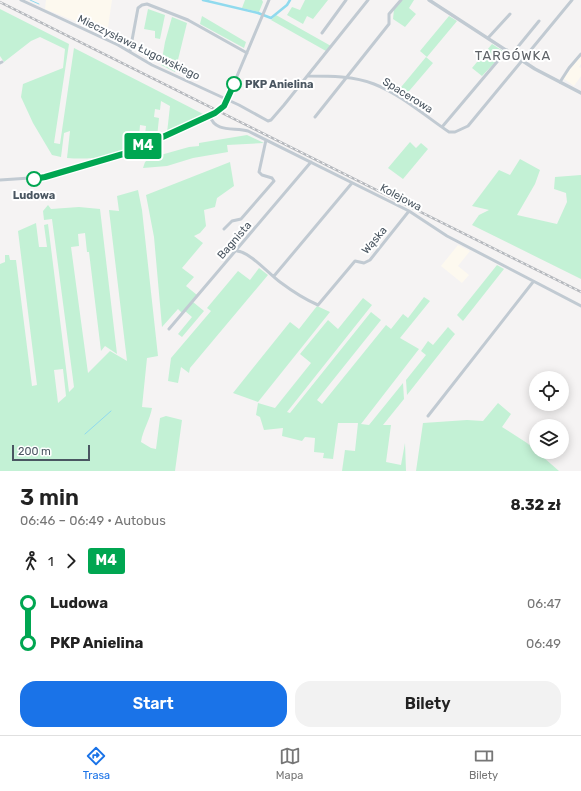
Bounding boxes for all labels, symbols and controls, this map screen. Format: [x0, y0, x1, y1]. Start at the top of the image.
street label: Mieczysława Ługowskiego [76, 12, 202, 83]
district label: TARGÓWKA [475, 48, 551, 63]
street label: Spacerowa [380, 75, 435, 116]
marker: PKP Anielina [226, 76, 242, 92]
place label: PKP Anielina [245, 78, 313, 91]
line badge: M4 [125, 133, 161, 159]
text: M4 [132, 137, 154, 154]
marker: Ludowa [26, 171, 42, 187]
street label: Kolejowa [378, 181, 424, 214]
place label: Ludowa [13, 189, 55, 202]
street label: Bagnista [215, 219, 254, 262]
street label: Wąska [359, 224, 390, 257]
map controls [529, 371, 569, 459]
button: locate [529, 371, 569, 411]
button: layers [529, 419, 569, 459]
scale bar [12, 443, 90, 462]
text: 200 m [18, 445, 51, 458]
text: 3 min [20, 484, 79, 511]
text: 8.32 zł [510, 496, 561, 514]
text: 06:46 – 06:49 · Autobus [20, 513, 166, 528]
icon: walk [20, 550, 42, 572]
icon: forward [60, 550, 82, 572]
text: M4 [96, 552, 117, 569]
text: 1 [48, 554, 54, 569]
text: Ludowa [50, 594, 108, 612]
text: 06:47 [527, 596, 561, 611]
text: PKP Anielina [50, 634, 143, 652]
text: 06:49 [526, 636, 561, 651]
button: Start [20, 681, 287, 727]
button: Bilety [295, 681, 561, 727]
tab: Trasa [83, 745, 110, 782]
tab: Mapa [276, 745, 303, 782]
tab: Bilety [469, 745, 498, 782]

